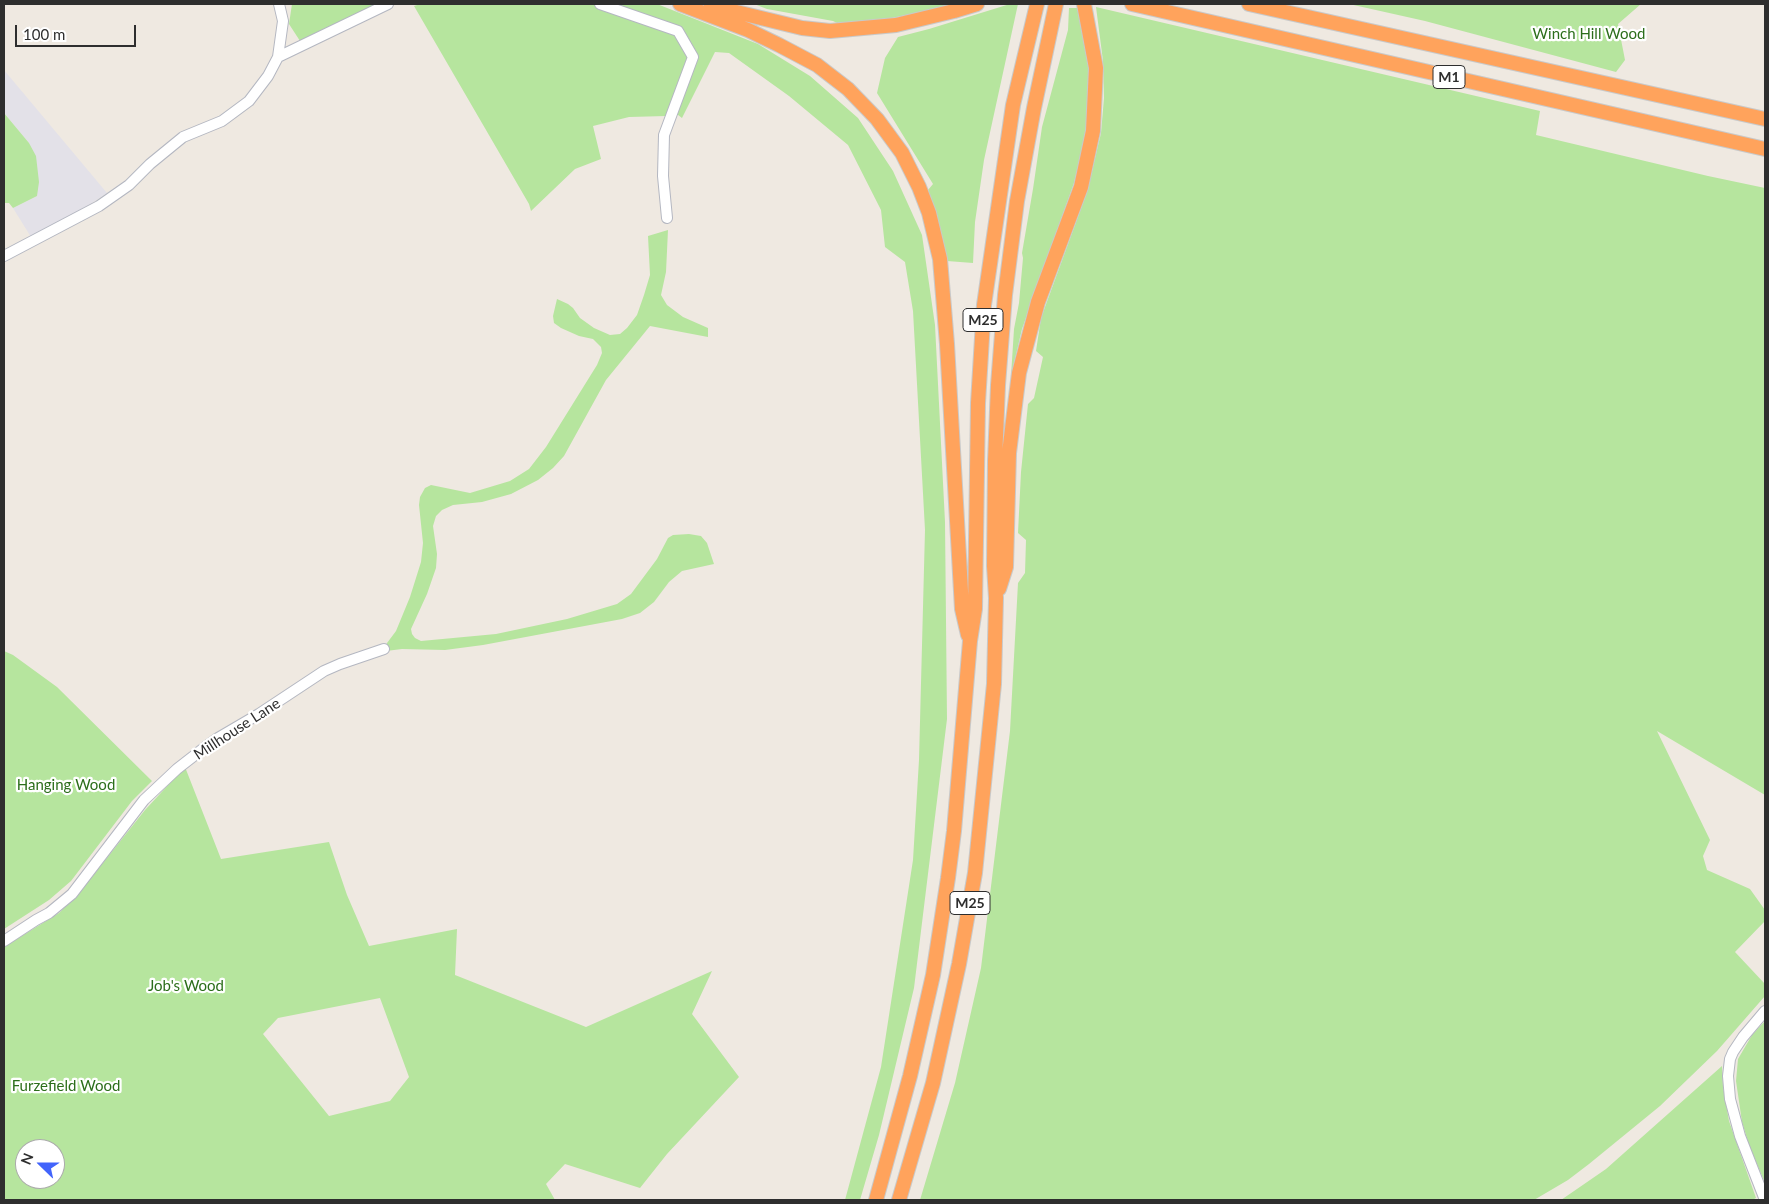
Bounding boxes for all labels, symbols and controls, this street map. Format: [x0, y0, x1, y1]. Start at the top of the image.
scale bar [18, 15, 139, 47]
text: 100 m [23, 25, 65, 43]
park label: Winch Hill Wood [1533, 25, 1645, 43]
road number: M1 [1433, 66, 1465, 88]
road number: M25 [963, 308, 1003, 332]
street label: Millhouse Lane [190, 694, 284, 764]
park label: Hanging Wood [17, 776, 115, 794]
road number: M25 [950, 891, 990, 914]
park label: Job's Wood [148, 977, 224, 995]
park label: Furzefield Wood [12, 1077, 120, 1095]
north arrow [15, 1139, 65, 1189]
text: N [17, 1150, 36, 1167]

